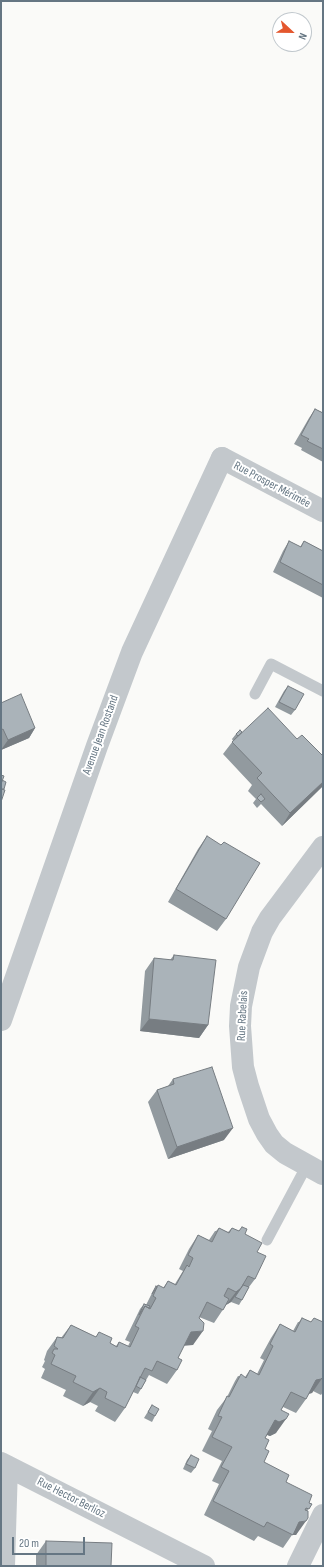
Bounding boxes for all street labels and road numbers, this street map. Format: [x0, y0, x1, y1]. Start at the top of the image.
street label: Rue Prosper Mérimée [231, 459, 313, 511]
street label: Avenue Jean Rostand [80, 693, 122, 777]
street label: Rue Rabelais [234, 990, 252, 1042]
street label: Rue Hector Berlioz [35, 1475, 107, 1521]

